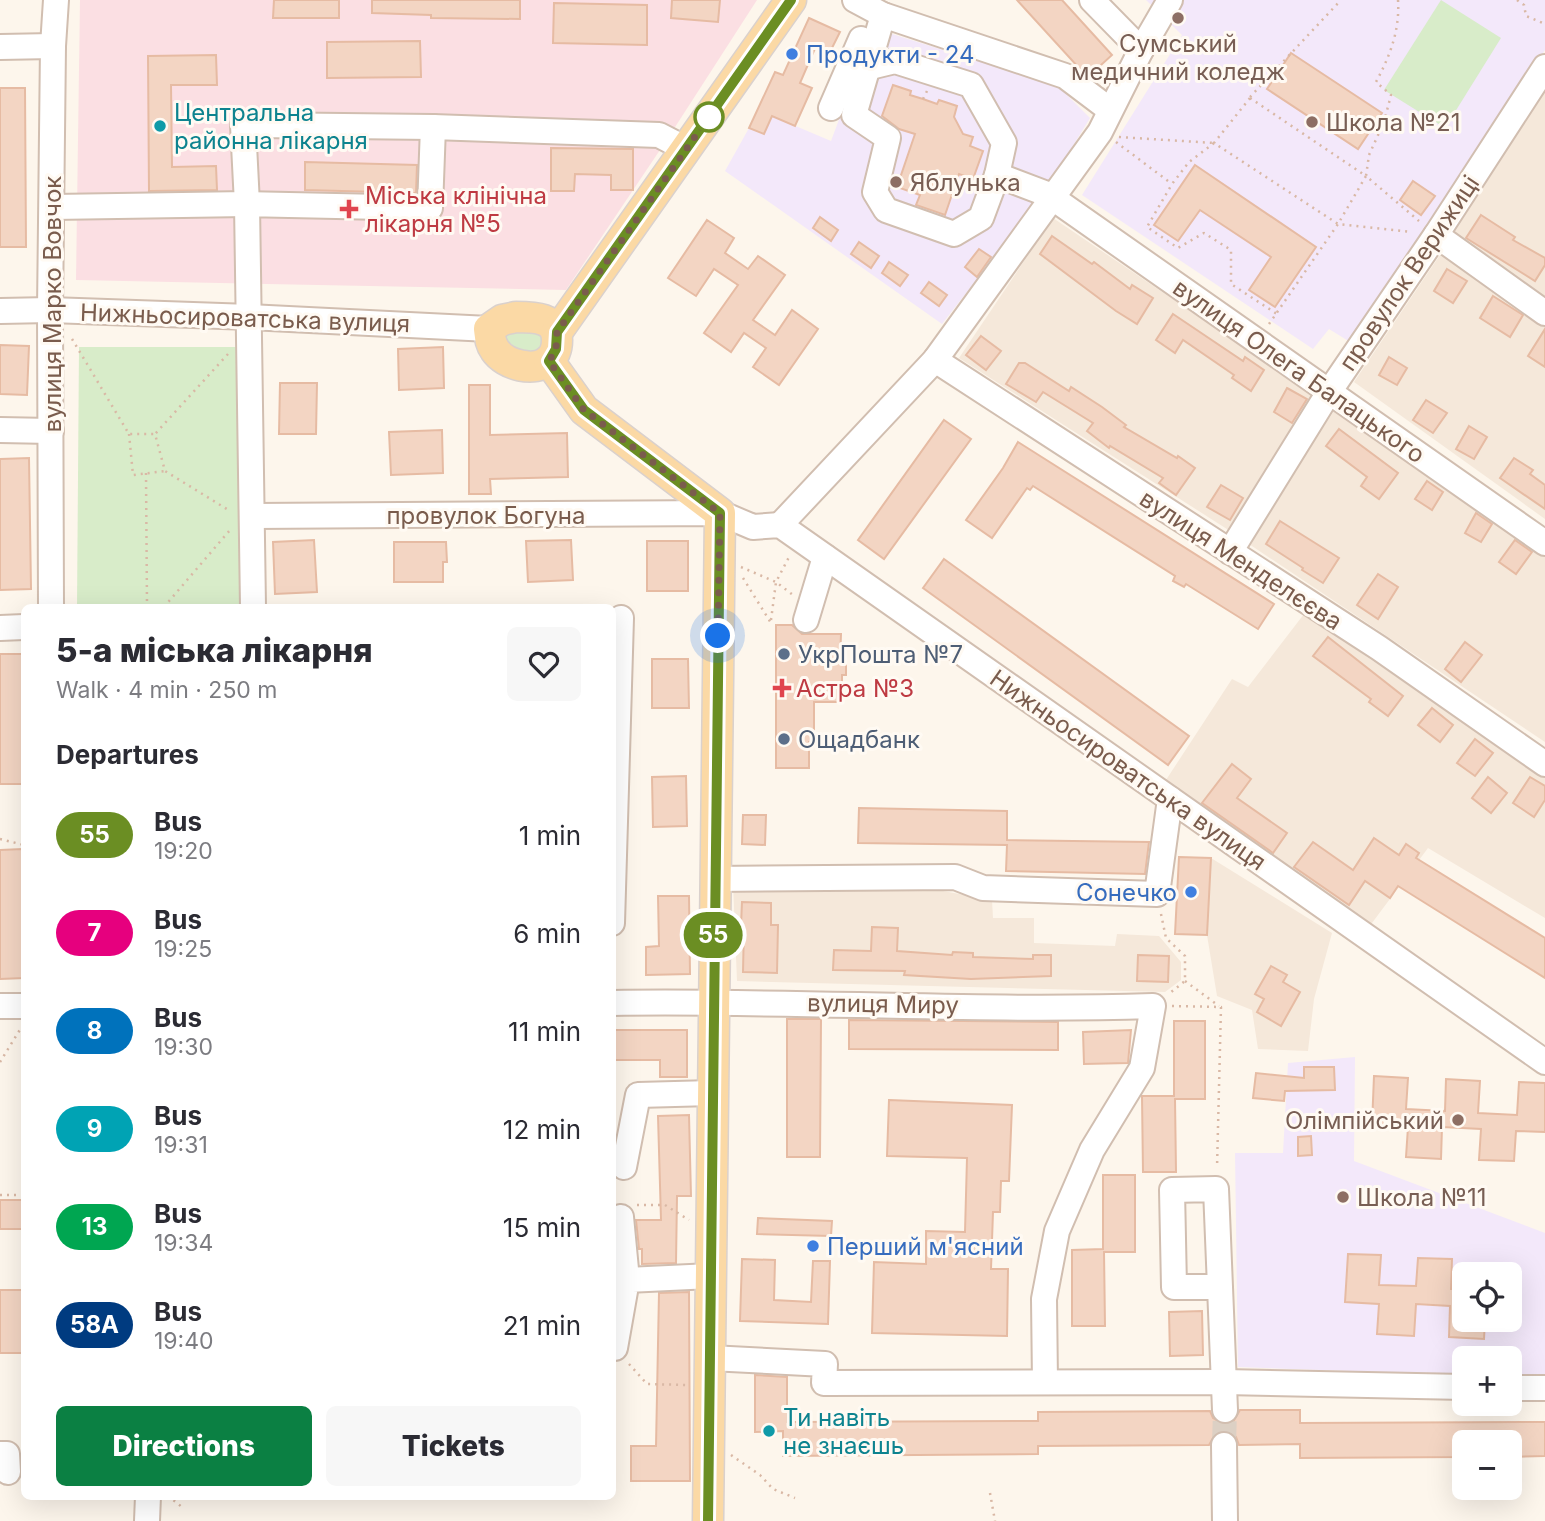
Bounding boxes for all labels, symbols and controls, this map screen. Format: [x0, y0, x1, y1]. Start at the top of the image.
marker: Сумський медичний коледж [1170, 10, 1186, 26]
place label: Сумський медичний коледж [1071, 29, 1285, 86]
place label: Продукти - 24 [806, 40, 975, 69]
marker: Продукти - 24 [784, 46, 800, 62]
place label: Центральна районна лікарня [174, 98, 368, 155]
unlabelled marker [694, 102, 724, 132]
place label: Школа №21 [1326, 108, 1460, 137]
marker: Школа №21 [1304, 114, 1320, 130]
marker: Центральна районна лікарня [152, 118, 168, 134]
place label: Яблунька [910, 168, 1021, 197]
street label: провулок Верижиці [1333, 170, 1485, 376]
marker: Яблунька [888, 174, 904, 190]
street label: вулиця Марко Вовчок [38, 176, 67, 432]
place label: Міська клінічна лікарня №5 [365, 181, 547, 238]
marker: Міська клінічна лікарня №5 [339, 199, 359, 219]
street label: вулиця Олега Балацького [1168, 273, 1430, 469]
street label: Нижньосироватська вулиця [79, 298, 411, 338]
street label: вулиця Менделєєва [1134, 484, 1348, 636]
street label: провулок Богуна [387, 501, 586, 530]
your location [700, 618, 735, 653]
button: heart [507, 627, 581, 701]
text: 5-а міська лікарня [56, 630, 373, 670]
place label: УкрПошта №7 [798, 640, 963, 669]
marker: УкрПошта №7 [776, 646, 792, 662]
street label: Нижньосироватська вулиця [984, 663, 1272, 877]
place label: Астра №3 [796, 674, 914, 703]
text: Walk · 4 min · 250 m [56, 676, 278, 704]
marker: Астра №3 [774, 680, 790, 696]
place label: Ощадбанк [798, 725, 920, 754]
marker: Ощадбанк [776, 731, 792, 747]
text: Departures [56, 739, 199, 770]
text: Bus [154, 806, 202, 837]
text: 55 [79, 820, 110, 849]
text: 1 min [519, 820, 581, 851]
text: 19:20 [154, 837, 213, 865]
place label: Сонечко [1076, 878, 1177, 907]
marker: Сонечко [1183, 884, 1199, 900]
text: Bus [154, 904, 202, 935]
line badge: 55 [682, 912, 744, 958]
text: 7 [88, 918, 101, 947]
text: 6 min [513, 918, 581, 949]
text: 55 [698, 920, 728, 949]
text: 19:25 [154, 935, 212, 963]
street label: вулиця Миру [807, 988, 959, 1020]
text: Bus [154, 1002, 202, 1033]
text: 8 [87, 1016, 102, 1045]
text: 11 min [508, 1016, 581, 1047]
text: 19:30 [154, 1033, 213, 1061]
text: Bus [154, 1100, 202, 1131]
place label: Олімпійський [1285, 1106, 1444, 1135]
marker: Олімпійський [1450, 1112, 1466, 1128]
text: 9 [87, 1114, 102, 1143]
text: 12 min [503, 1114, 581, 1145]
text: 19:31 [154, 1131, 208, 1159]
place label: Школа №11 [1357, 1183, 1487, 1212]
marker: Школа №11 [1335, 1189, 1351, 1205]
text: Bus [154, 1198, 202, 1229]
text: 13 [82, 1212, 107, 1241]
text: 15 min [503, 1212, 581, 1243]
text: 19:34 [154, 1229, 213, 1257]
place label: Перший м'ясний [827, 1232, 1024, 1261]
marker: Перший м'ясний [805, 1238, 821, 1254]
map controls [1452, 1262, 1522, 1500]
button: locate [1452, 1262, 1522, 1332]
text: Bus [154, 1296, 202, 1327]
text: 58А [70, 1310, 119, 1339]
text: 21 min [503, 1310, 581, 1341]
text: 19:40 [154, 1327, 214, 1355]
button: + [1452, 1346, 1522, 1416]
place label: Ти навіть не знаєшь [783, 1403, 904, 1460]
button: Directions [56, 1406, 312, 1486]
button: Tickets [326, 1406, 581, 1486]
marker: Ти навіть не знаєшь [761, 1423, 777, 1439]
button: − [1452, 1430, 1522, 1500]

